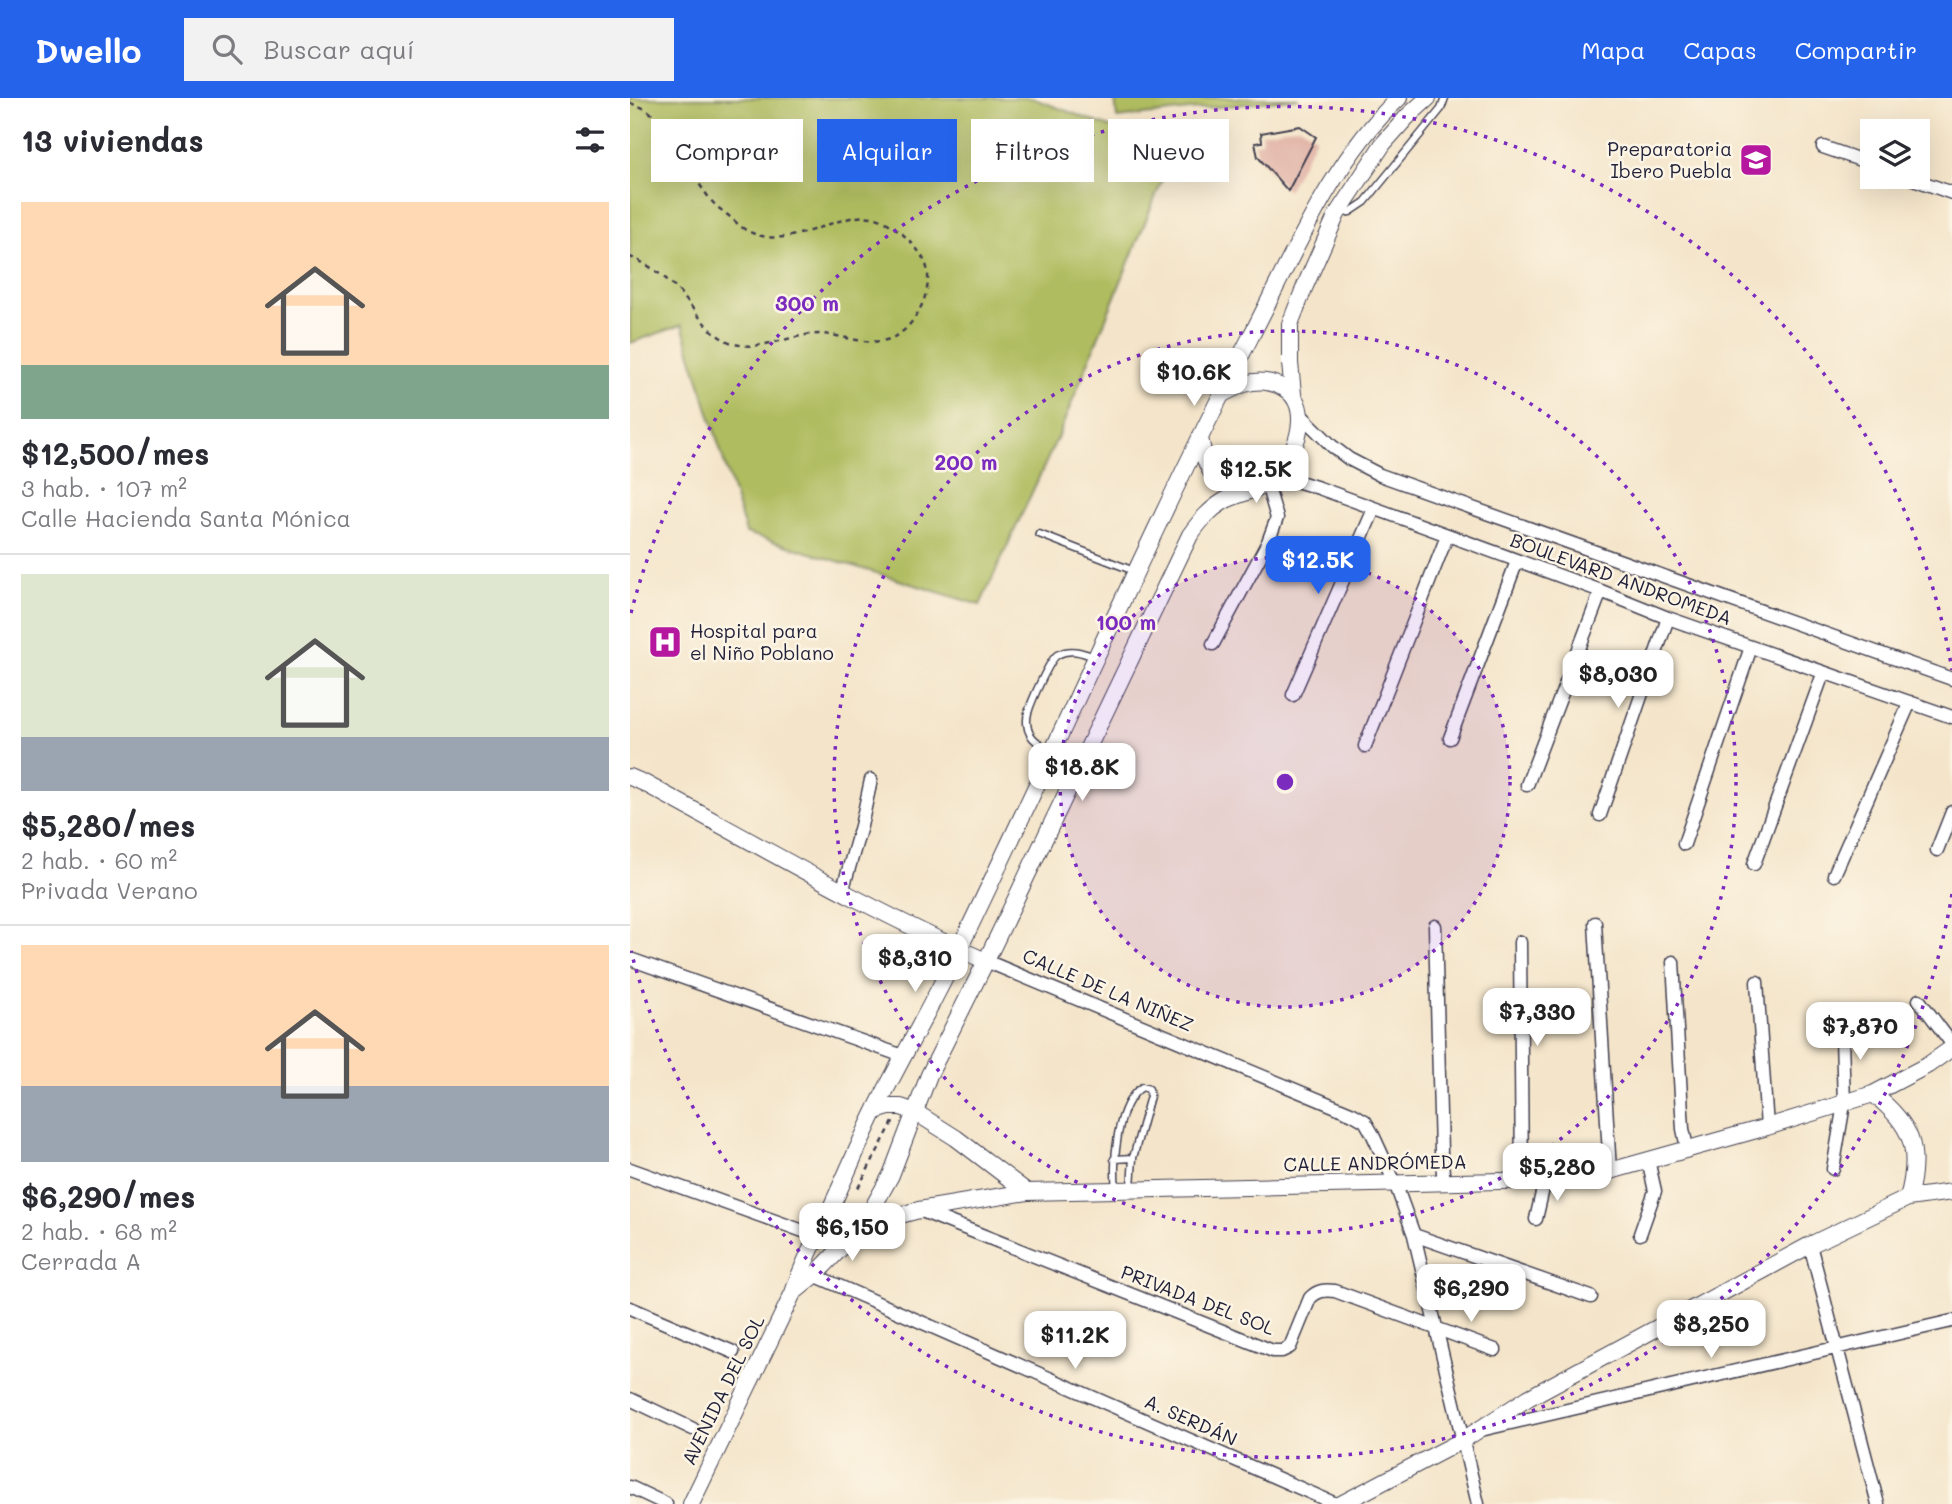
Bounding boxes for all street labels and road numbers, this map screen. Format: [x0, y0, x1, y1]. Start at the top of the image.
street label: BOULEVARD ANDROMEDA [1507, 527, 1735, 630]
street label: CALLE DE LA NIÑEZ [1019, 942, 1197, 1037]
street label: CALLE ANDRÓMEDA [1283, 1148, 1467, 1177]
street label: PRIVADA DEL SOL [1118, 1259, 1279, 1340]
street label: AVENIDA DEL SOL [675, 1311, 770, 1469]
street label: A. SERDÁN [1141, 1388, 1241, 1451]

